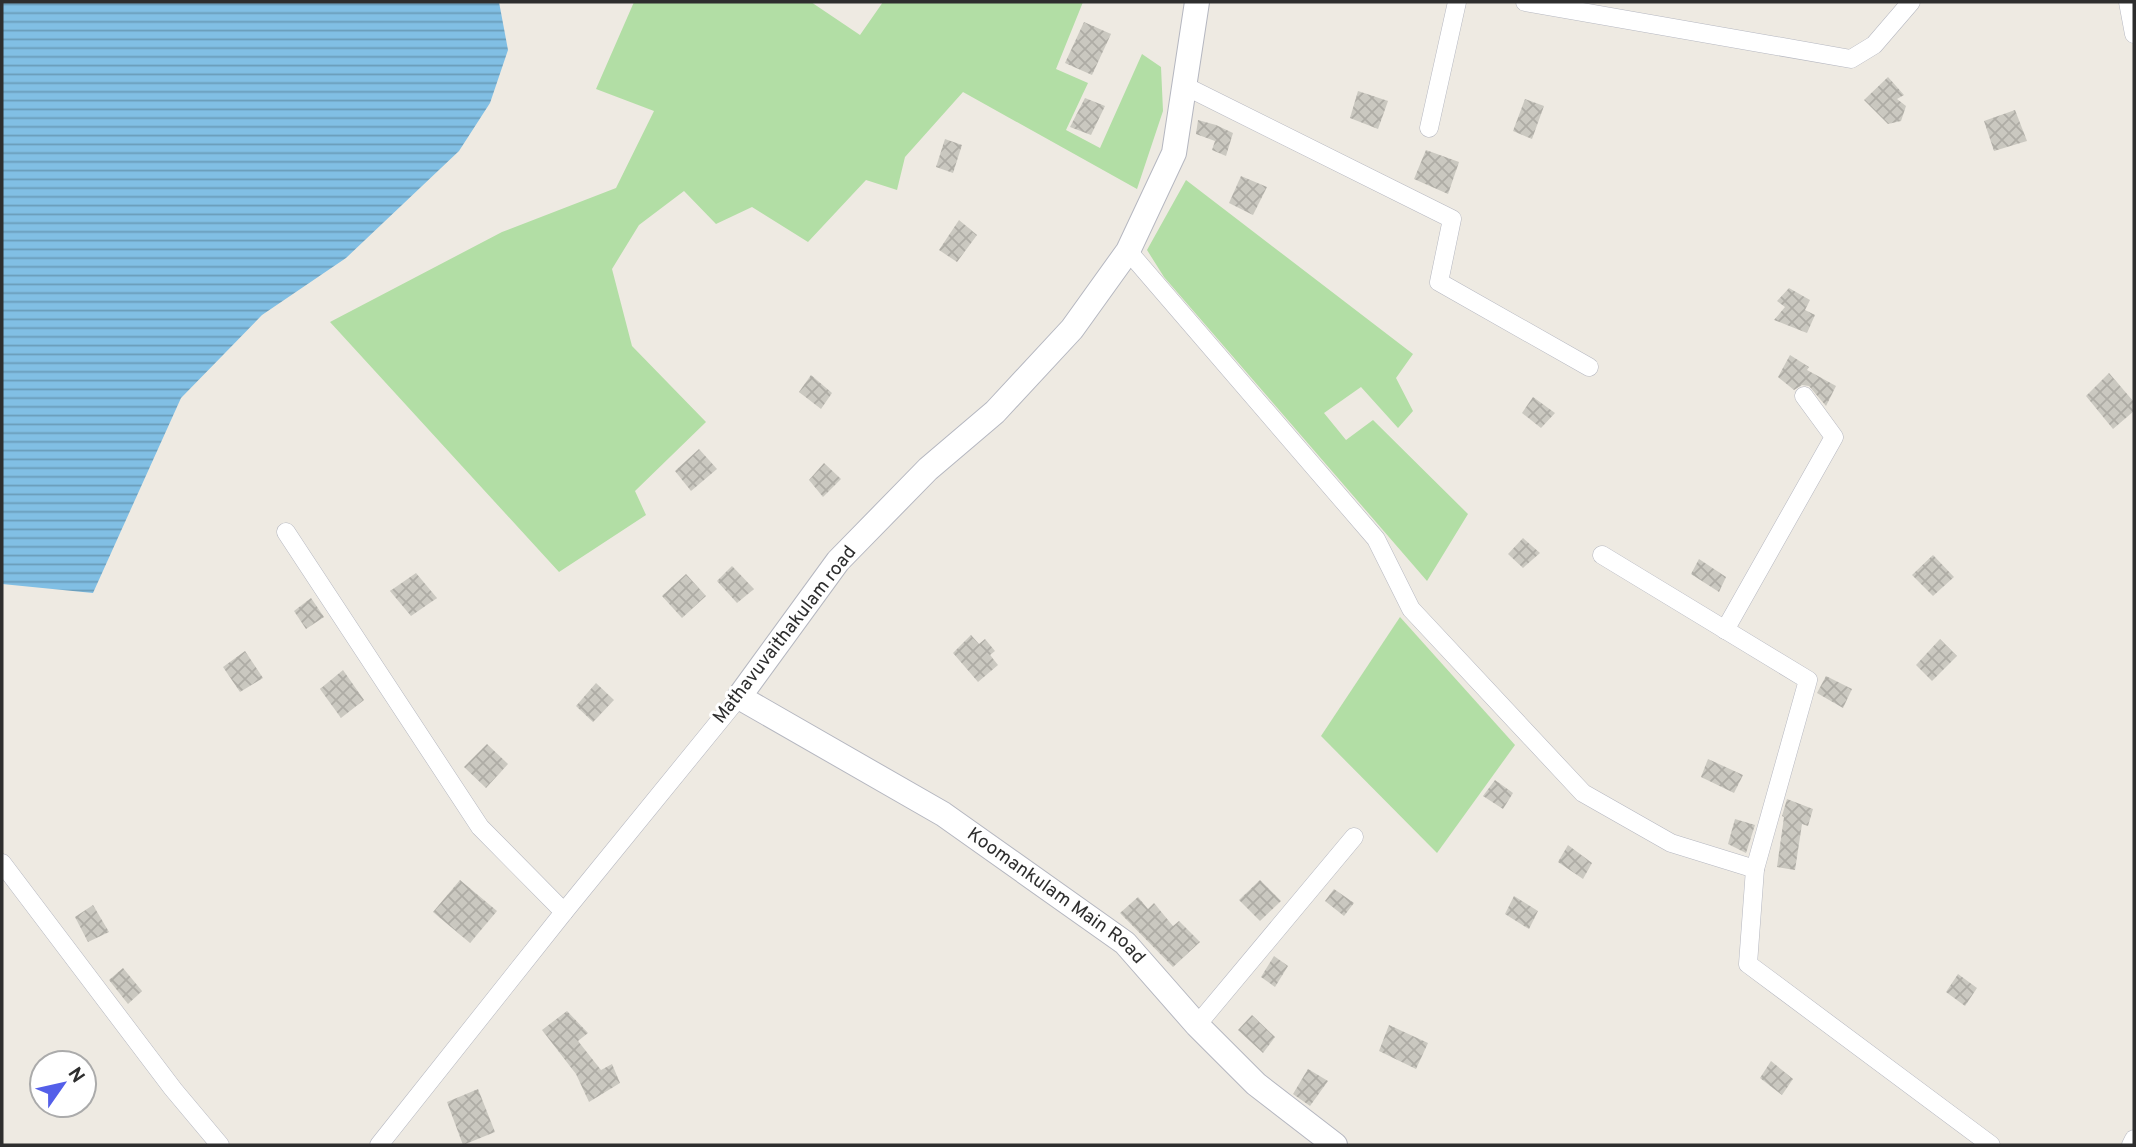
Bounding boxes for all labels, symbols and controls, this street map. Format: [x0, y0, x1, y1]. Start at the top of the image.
street label: Mathavuvaithakulam road [708, 541, 862, 729]
street label: Koomankulam Main Road [962, 823, 1150, 969]
north arrow [28, 1049, 98, 1119]
text: N [62, 1063, 89, 1088]

